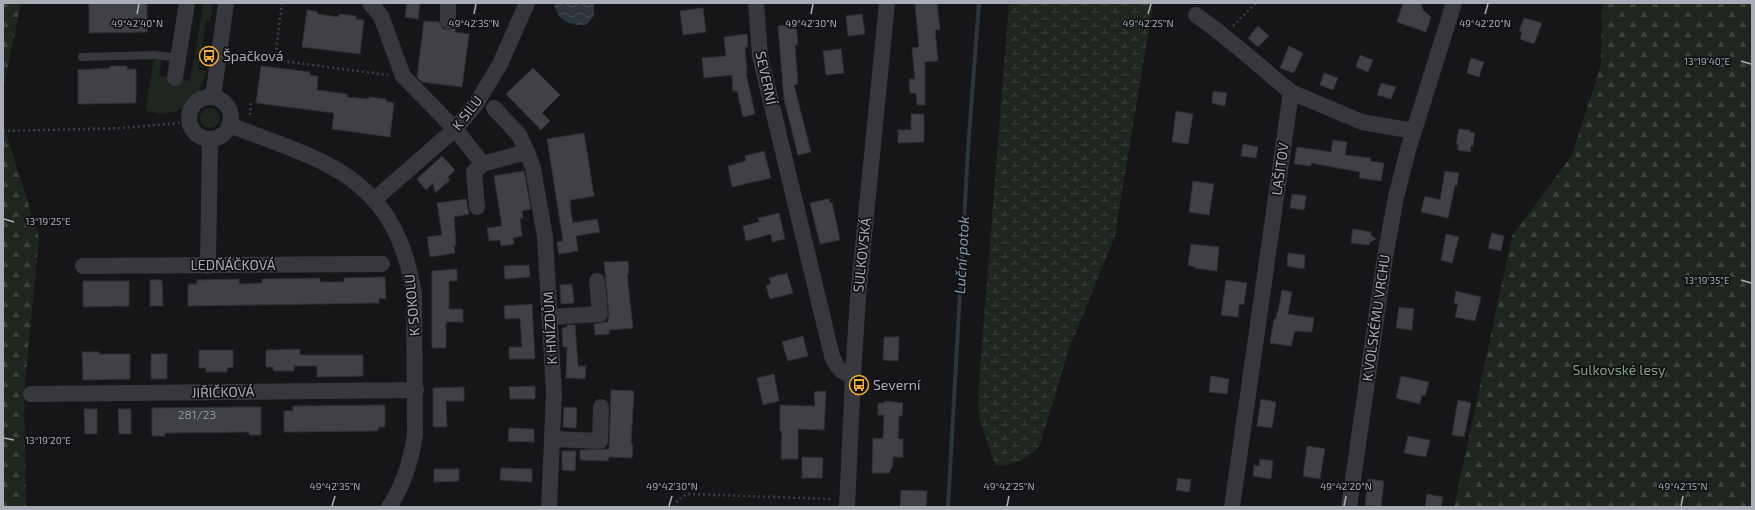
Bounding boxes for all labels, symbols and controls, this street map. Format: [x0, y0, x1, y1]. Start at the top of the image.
text: 49°42'40"N [111, 17, 163, 29]
text: 49°42'35"N [449, 17, 499, 29]
text: 49°42'30"N [785, 17, 837, 29]
text: 49°42'25"N [1123, 17, 1173, 29]
text: 49°42'20"N [1459, 17, 1511, 29]
bus stop icon: Špačková [198, 45, 220, 67]
place label: Špačková [223, 47, 283, 64]
street label: SEVERNÍ [753, 50, 781, 107]
text: 13°19'40"E [1684, 55, 1730, 67]
street label: K SILU [448, 92, 485, 133]
street label: LAŠITOV [1267, 141, 1292, 196]
text: 13°19'25"E [25, 215, 71, 227]
water label: Luční potok [950, 215, 972, 294]
street label: SULKOVSKÁ [849, 217, 874, 293]
street label: K VOLSKÉMU VRCHU [1358, 253, 1393, 382]
street label: LEDŇÁČKOVÁ [191, 256, 276, 273]
street label: K SOKOLU [400, 273, 423, 337]
text: 13°19'35"E [1684, 274, 1730, 286]
street label: K HNÍZDŮM [539, 291, 560, 365]
park label: Sulkovské lesy [1572, 361, 1666, 378]
bus stop icon: Severní [848, 374, 870, 396]
place label: Severní [873, 376, 921, 393]
street label: JIŘIČKOVÁ [191, 382, 255, 401]
house number: 281/23 [178, 407, 216, 421]
text: 13°19'20"E [25, 434, 71, 446]
text: 49°42'35"N [310, 480, 360, 492]
text: 49°42'30"N [646, 480, 698, 492]
text: 49°42'25"N [984, 480, 1034, 492]
text: 49°42'20"N [1320, 480, 1372, 492]
text: 49°42'15"N [1658, 480, 1708, 492]

